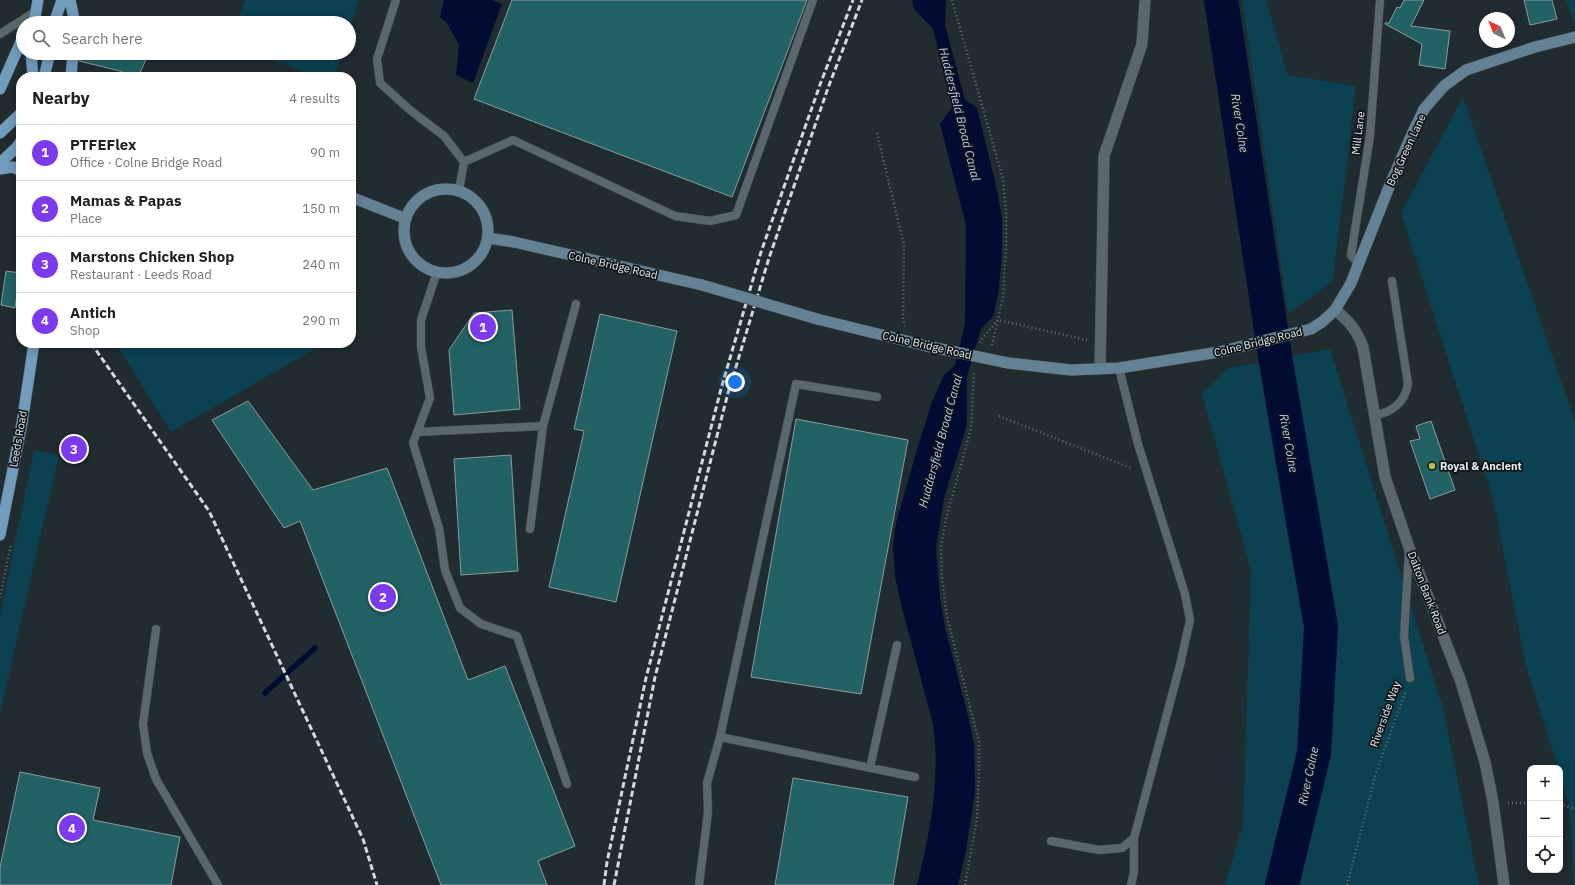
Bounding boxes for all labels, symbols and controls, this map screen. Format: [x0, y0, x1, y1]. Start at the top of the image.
north arrow [1479, 12, 1515, 48]
search box [16, 16, 356, 60]
icon: search [30, 27, 52, 49]
text: Search here [62, 29, 142, 48]
water label: Huddersfield Broad Canal [936, 46, 984, 183]
text: Nearby [32, 87, 90, 109]
text: 4 results [289, 90, 340, 107]
water label: River Colne [1228, 92, 1252, 154]
street label: Mill Lane [1348, 110, 1368, 156]
street label: Bog Green Lane [1383, 112, 1429, 188]
text: PTFEFlex [70, 135, 136, 154]
text: 1 [41, 144, 49, 161]
text: 90 m [310, 144, 340, 161]
text: Office · Colne Bridge Road [70, 154, 222, 171]
text: Mamas & Papas [70, 191, 182, 210]
text: 2 [41, 200, 49, 217]
text: 150 m [302, 200, 340, 217]
text: Place [70, 210, 102, 227]
text: Marstons Chicken Shop [70, 247, 234, 266]
street label: Colne Bridge Road [567, 248, 659, 282]
text: 3 [41, 256, 49, 273]
text: 240 m [302, 256, 340, 273]
text: Restaurant · Leeds Road [70, 266, 212, 283]
text: Antich [70, 303, 116, 322]
text: 4 [41, 312, 49, 329]
text: 290 m [302, 312, 340, 329]
pin: 1 [470, 312, 496, 342]
text: Shop [70, 322, 100, 339]
street label: Colne Bridge Road [1212, 324, 1304, 360]
street label: Colne Bridge Road [881, 328, 973, 362]
your location [725, 372, 745, 392]
water label: Huddersfield Broad Canal [915, 372, 965, 509]
street label: Leeds Road [6, 410, 30, 468]
water label: River Colne [1276, 412, 1302, 474]
pin: 3 [61, 434, 87, 464]
place label: Royal & Ancient [1440, 459, 1522, 473]
marker: Royal & Ancient [1427, 461, 1437, 471]
street label: Dalton Bank Road [1405, 549, 1449, 637]
pin: 2 [370, 582, 396, 612]
street label: Riverside Way [1367, 679, 1404, 749]
water label: River Colne [1294, 745, 1322, 807]
map controls [1527, 765, 1563, 873]
button: + [1527, 765, 1563, 801]
button: − [1527, 801, 1563, 837]
pin: 4 [59, 813, 85, 843]
button: locate [1527, 837, 1563, 873]

